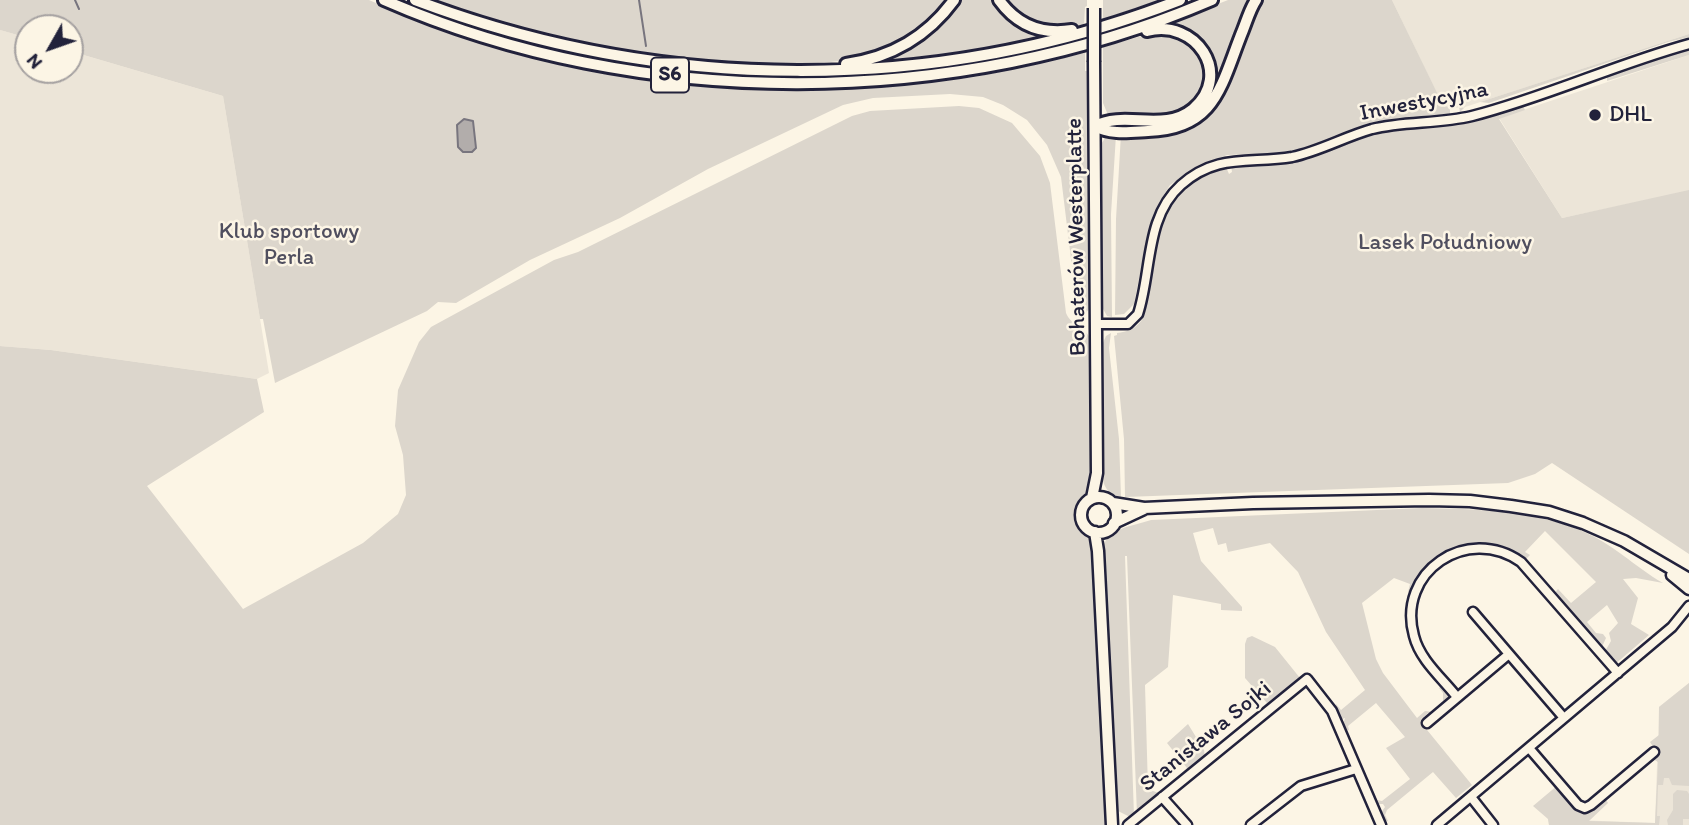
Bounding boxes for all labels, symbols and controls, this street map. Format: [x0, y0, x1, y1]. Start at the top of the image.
north arrow [14, 14, 84, 84]
text: N [21, 49, 47, 74]
road number: S6 [651, 57, 689, 92]
street label: Inwestycyjna [1357, 76, 1491, 128]
place label: DHL [1609, 101, 1652, 129]
marker: DHL [1587, 107, 1603, 123]
street label: Bohaterów Westerplatte [1061, 118, 1093, 356]
park label: Klub sportowy Perla [219, 218, 359, 272]
park label: Lasek Południowy [1358, 229, 1532, 257]
street label: Stanisława Sojki [1135, 676, 1277, 798]

